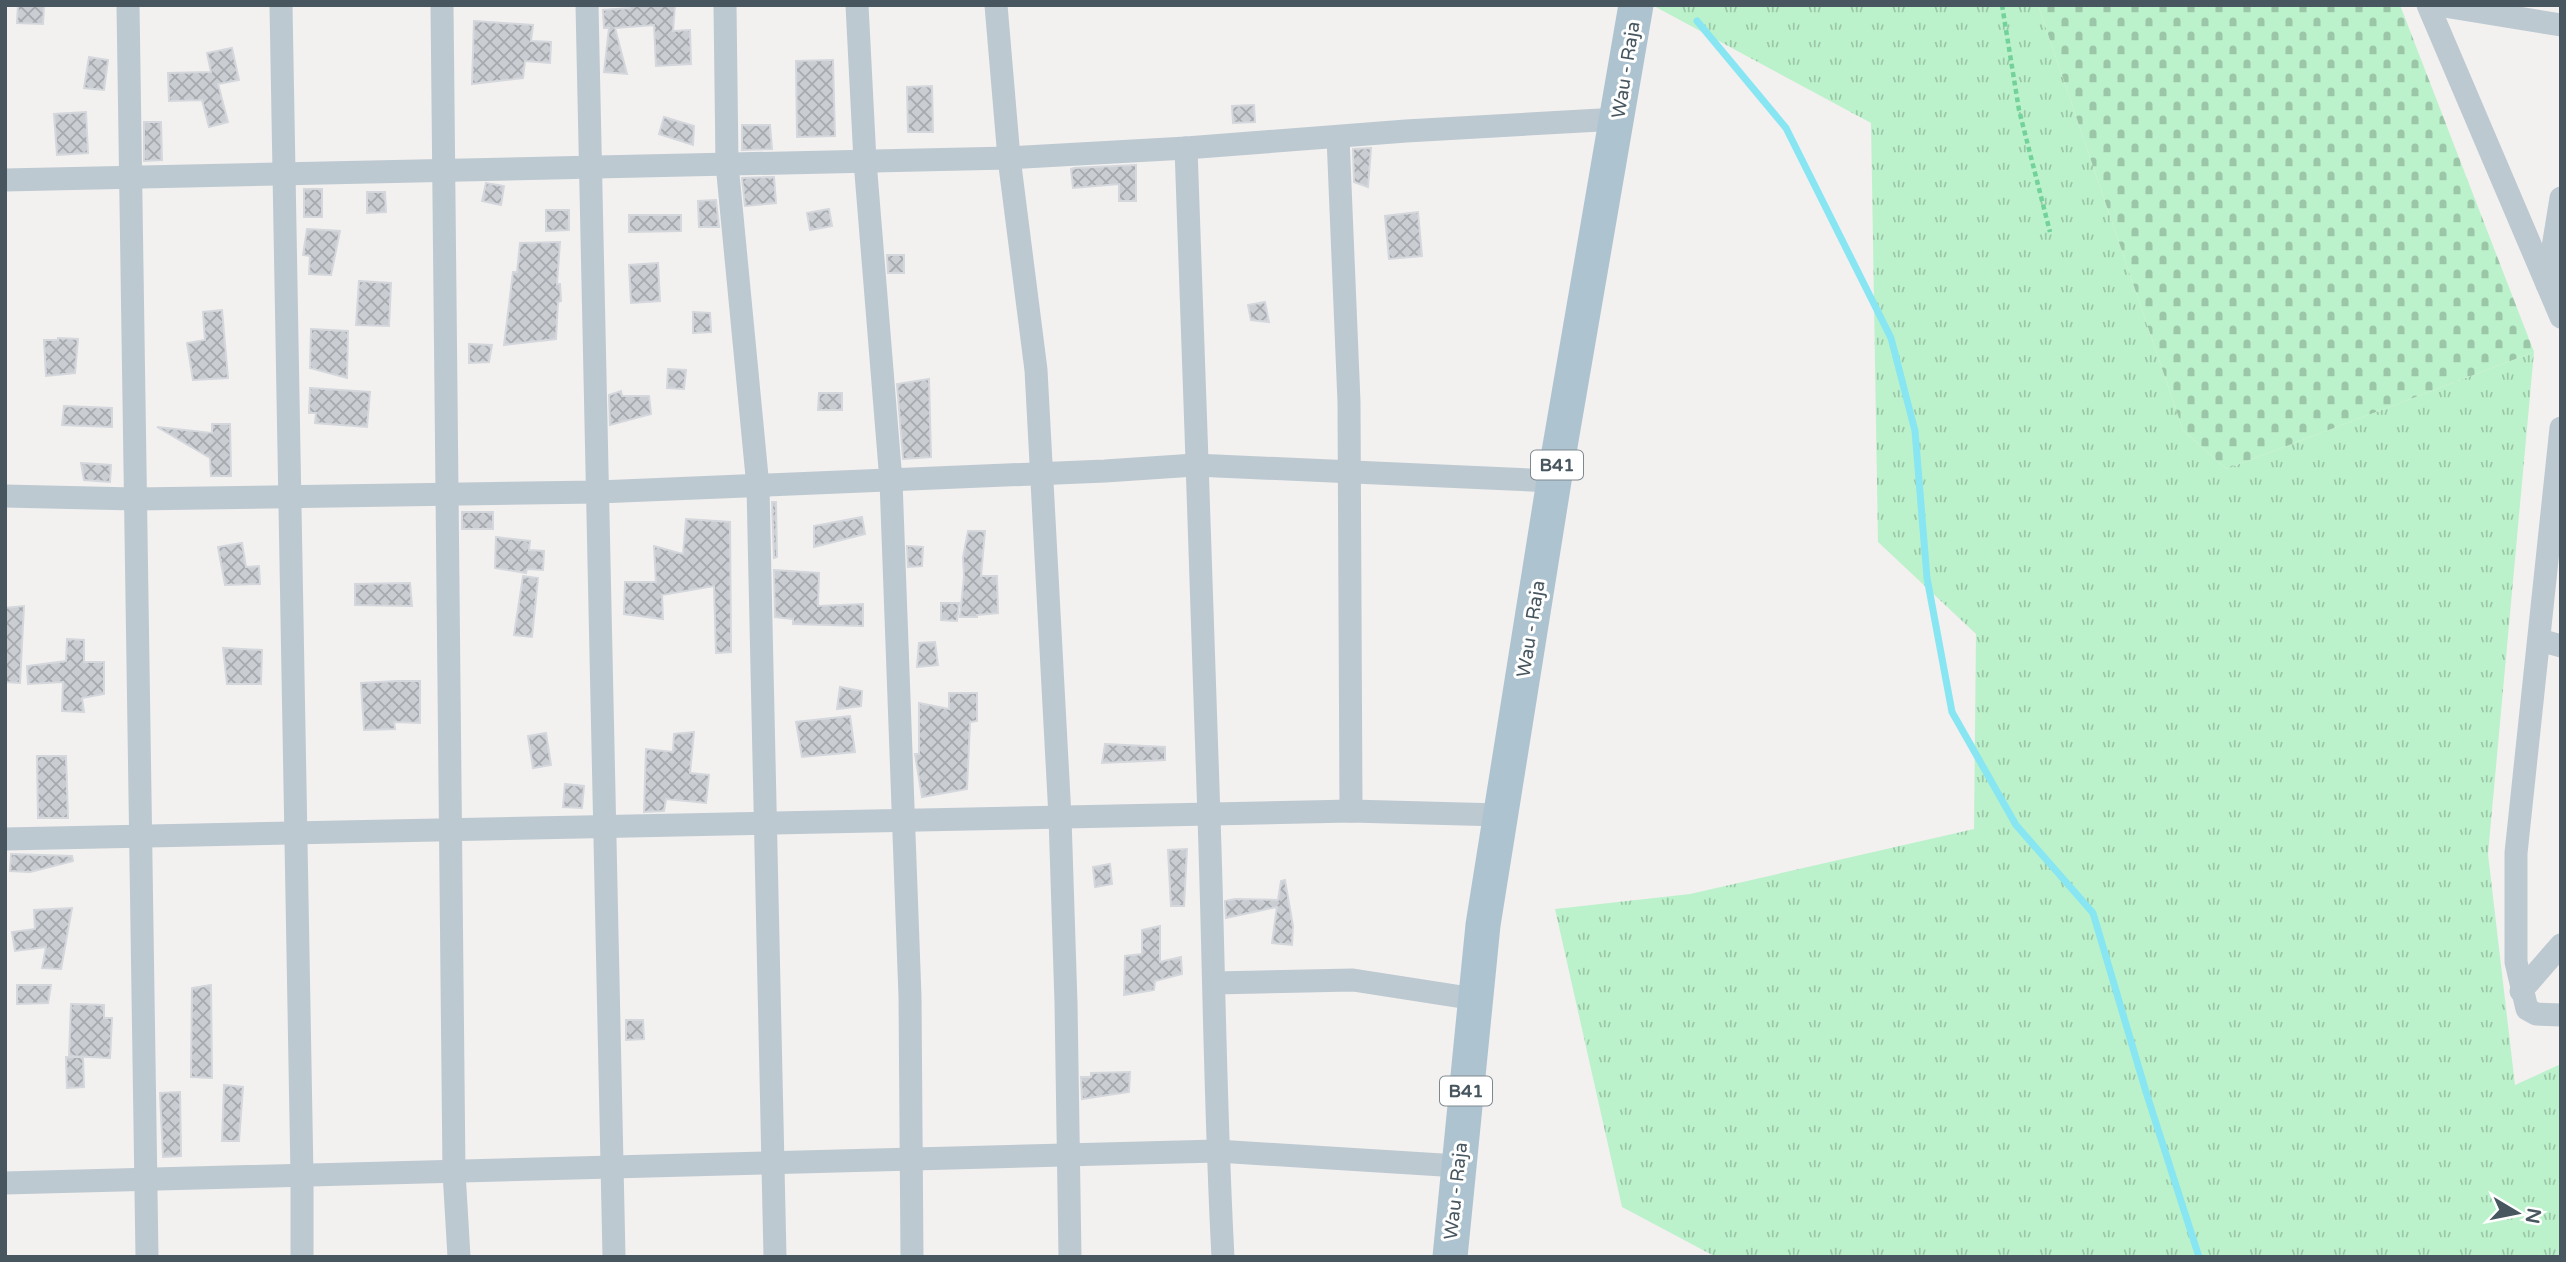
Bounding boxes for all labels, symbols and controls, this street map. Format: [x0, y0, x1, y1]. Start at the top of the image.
street label: Wau - Raja [1607, 20, 1645, 120]
road number: B41 [1531, 450, 1583, 480]
street label: Wau - Raja [1512, 579, 1550, 679]
road number: B41 [1440, 1076, 1492, 1106]
street label: Wau - Raja [1440, 1141, 1472, 1241]
north arrow [2482, 1178, 2552, 1248]
text: N [2521, 1206, 2545, 1225]

